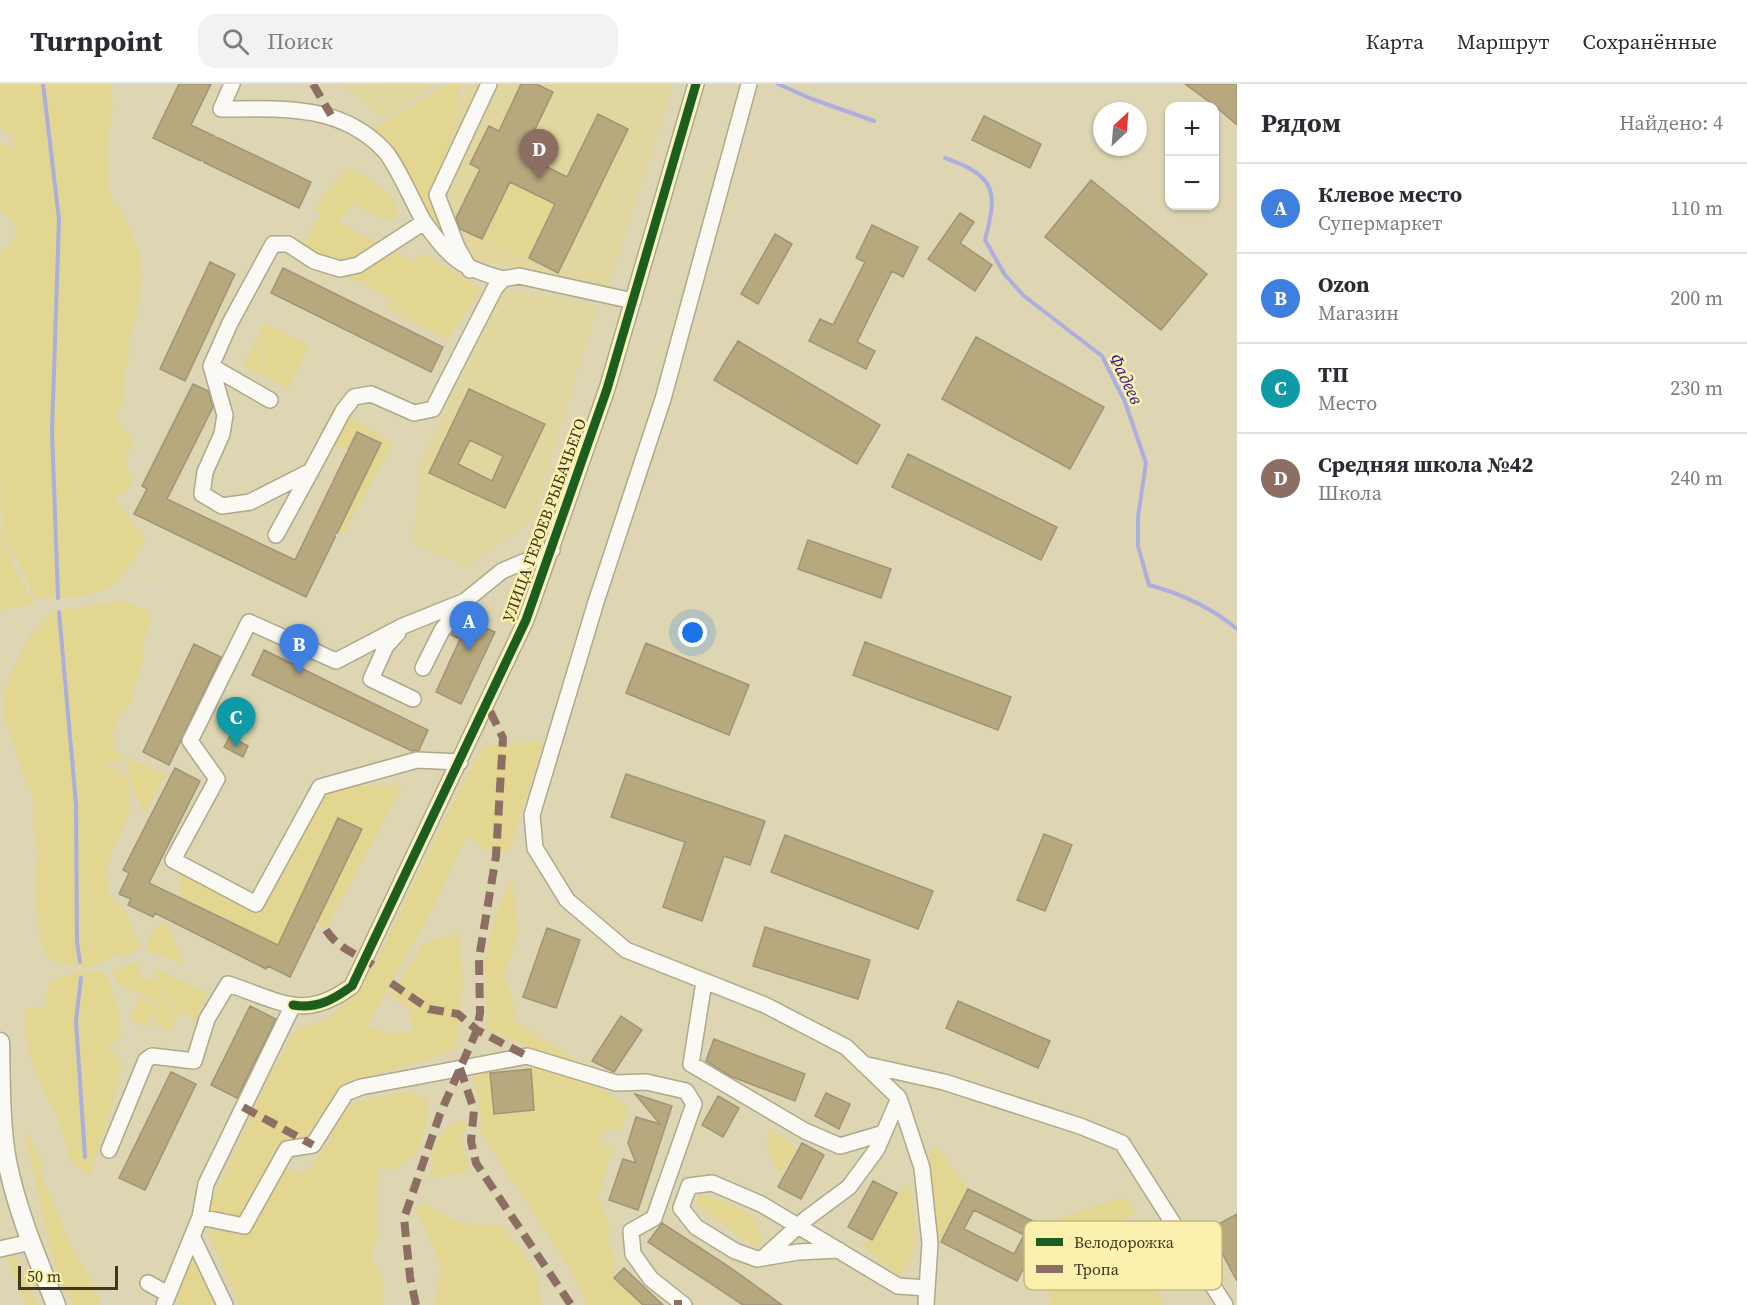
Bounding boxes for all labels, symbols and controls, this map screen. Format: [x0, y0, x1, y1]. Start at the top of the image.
search box [198, 14, 618, 68]
text: Turnpoint [30, 22, 162, 60]
icon: search [219, 25, 252, 58]
text: Поиск [267, 26, 333, 56]
text: Карта [1366, 27, 1424, 56]
text: Маршрут [1457, 27, 1550, 56]
text: Сохранённые [1583, 27, 1717, 56]
north arrow [1093, 102, 1147, 156]
map controls [1165, 102, 1219, 210]
button: + [1165, 102, 1219, 156]
text: Рядом [1261, 105, 1341, 141]
text: Найдено: 4 [1619, 109, 1723, 137]
pin: D [520, 130, 558, 179]
button: − [1165, 156, 1219, 210]
text: Клевое место [1318, 179, 1462, 209]
text: A [1274, 194, 1287, 222]
text: 110 m [1670, 194, 1723, 222]
text: Супермаркет [1318, 209, 1443, 237]
text: Ozon [1318, 269, 1370, 299]
text: B [1274, 284, 1287, 312]
text: 200 m [1670, 284, 1723, 312]
text: Магазин [1318, 299, 1399, 327]
water label: Фадеев [1103, 349, 1150, 409]
text: ТП [1318, 359, 1349, 389]
text: C [1274, 374, 1287, 402]
text: 230 m [1670, 374, 1723, 402]
text: Место [1318, 389, 1377, 417]
street label: УЛИЦА ГЕРОЕВ РЫБАЧЬЕГО [497, 415, 591, 625]
text: Средняя школа №42 [1318, 449, 1534, 479]
text: D [1273, 464, 1288, 492]
text: 240 m [1670, 464, 1723, 492]
text: Школа [1318, 479, 1382, 507]
pin: A [450, 602, 488, 651]
your location [678, 618, 707, 647]
pin: B [280, 624, 318, 674]
pin: C [216, 698, 256, 747]
legend [1024, 1221, 1222, 1290]
text: Велодорожка [1074, 1231, 1175, 1253]
text: Тропа [1074, 1258, 1120, 1280]
scale bar [18, 1263, 118, 1290]
text: 50 m [27, 1265, 61, 1287]

